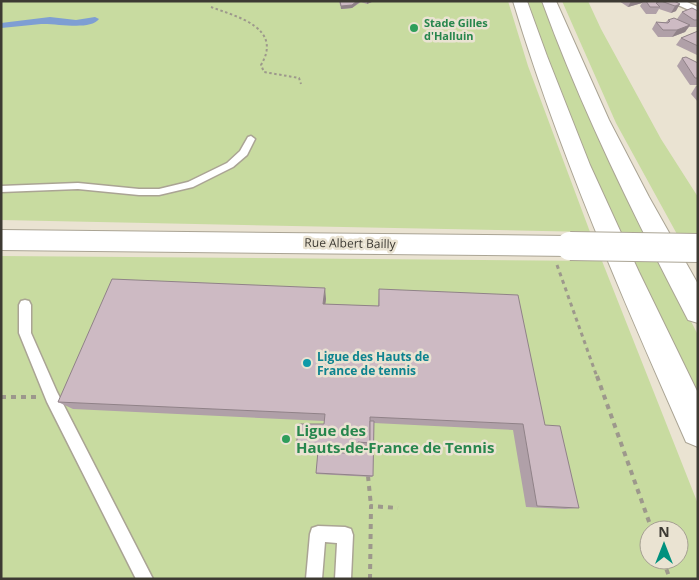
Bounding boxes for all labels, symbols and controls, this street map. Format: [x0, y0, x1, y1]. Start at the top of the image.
place label: Stade Gilles d'Halluin [424, 15, 488, 43]
marker: Stade Gilles d'Halluin [408, 22, 420, 34]
street label: Rue Albert Bailly [304, 234, 397, 252]
place label: Ligue des Hauts de France de tennis [317, 348, 429, 379]
marker: Ligue des Hauts de France de tennis [301, 357, 313, 369]
place label: Ligue des Hauts-de-France de Tennis [296, 420, 494, 457]
marker: Ligue des Hauts-de-France de Tennis [280, 433, 292, 445]
north arrow [639, 520, 689, 570]
text: N [658, 522, 670, 541]

